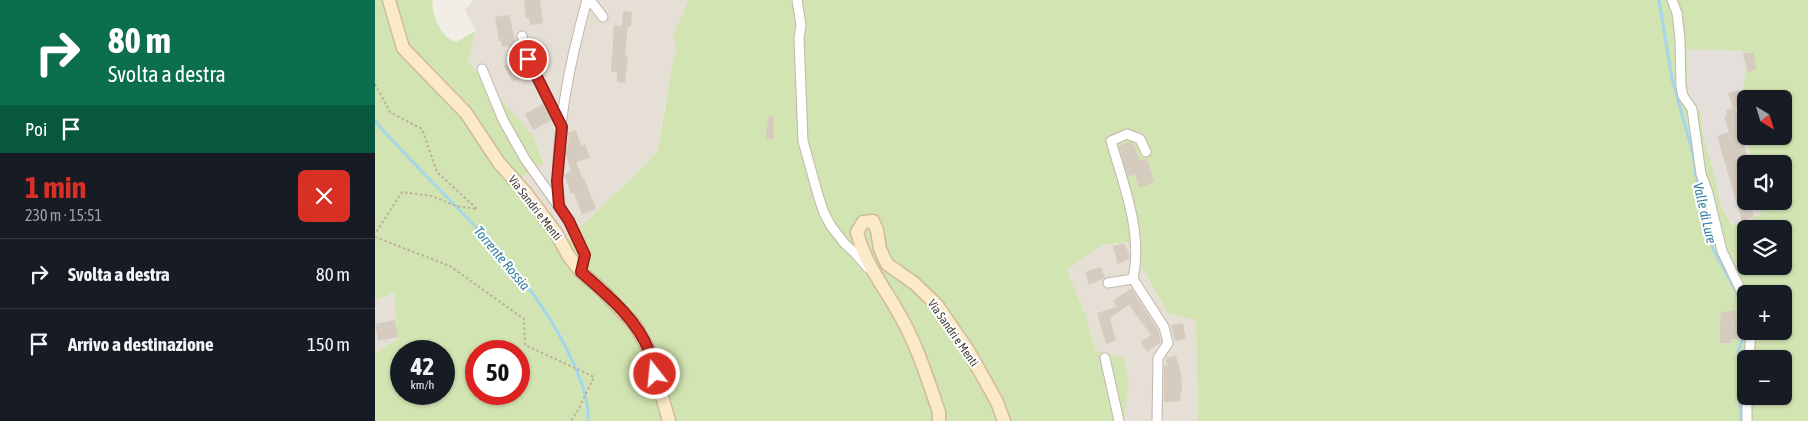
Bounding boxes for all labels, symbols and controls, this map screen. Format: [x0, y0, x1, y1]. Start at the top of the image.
icon: right [25, 20, 90, 85]
text: 80 m [108, 20, 171, 60]
pin [507, 38, 549, 80]
icon: arrive [514, 45, 542, 73]
text: Svolta a destra [108, 61, 226, 87]
north arrow [1737, 90, 1793, 145]
map controls [1737, 90, 1792, 405]
icon: arrive [57, 115, 85, 143]
text: Poi [25, 118, 47, 140]
button: sound [1737, 155, 1792, 210]
text: 1 min [25, 170, 86, 204]
button: close [298, 170, 350, 222]
street label: Via Sandri e Menti [505, 173, 565, 243]
water label: Valle di Lure [1690, 181, 1720, 245]
text: 230 m · 15:51 [25, 206, 102, 224]
button: layers [1737, 220, 1792, 275]
water label: Torrente Rossia [471, 223, 534, 293]
icon: right [25, 260, 53, 288]
text: Svolta a destra [68, 263, 170, 285]
text: 80 m [316, 263, 350, 285]
button: + [1737, 285, 1792, 340]
street label: Via Sandri e Menti [925, 297, 981, 369]
icon: arrive [25, 330, 53, 358]
text: Arrivo a destinazione [68, 333, 214, 355]
text: 150 m [307, 333, 350, 355]
speed limit sign: 50 [465, 340, 530, 405]
position arrow [628, 347, 680, 399]
button: − [1737, 350, 1792, 405]
text: 42 [411, 352, 434, 380]
text: km/h [411, 378, 434, 392]

